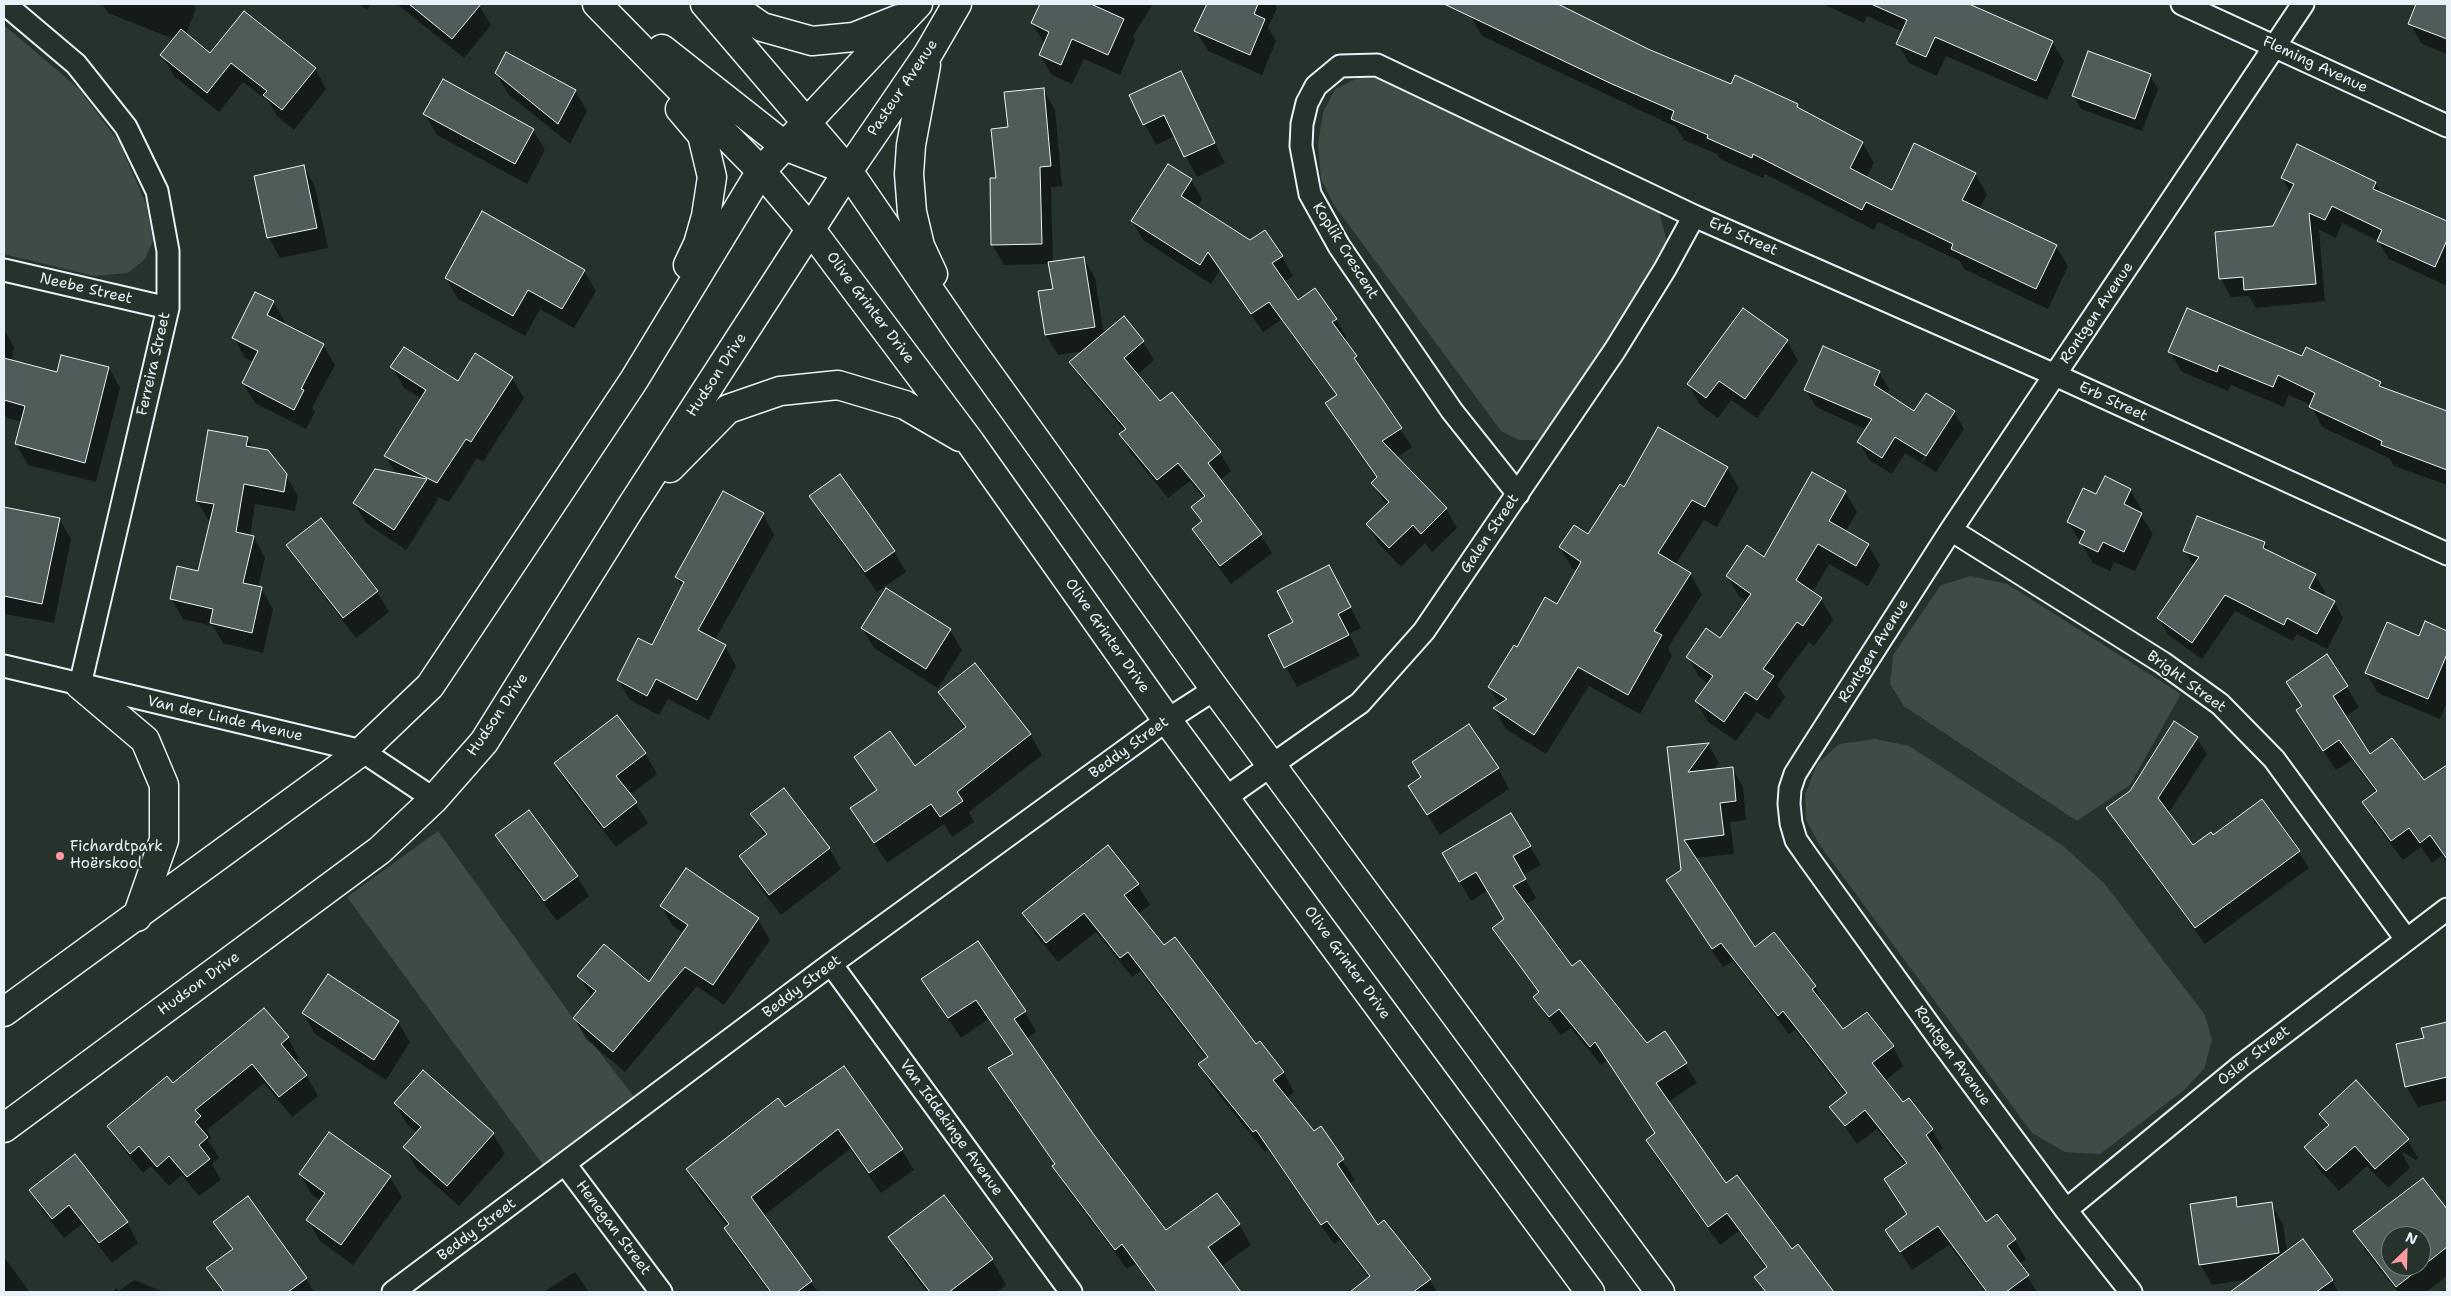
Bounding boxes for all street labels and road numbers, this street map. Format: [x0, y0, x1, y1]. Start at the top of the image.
street label: Fleming Avenue [2260, 33, 2370, 97]
street label: Pasteur Avenue [864, 36, 942, 140]
street label: Koplik Crescent [1308, 199, 1382, 303]
street label: Erb Street [1706, 214, 1780, 260]
street label: Olive Grinter Drive [822, 249, 918, 367]
street label: Rontgen Avenue [2056, 259, 2138, 367]
street label: Neebe Street [38, 270, 134, 308]
street label: Ferreira Street [133, 310, 175, 418]
street label: Hudson Drive [683, 330, 751, 420]
street label: Erb Street [2076, 378, 2150, 426]
street label: Galen Street [1457, 491, 1523, 577]
street label: Olive Grinter Drive [1061, 575, 1153, 697]
street label: Rontgen Avenue [1835, 596, 1913, 706]
street label: Bright Street [2143, 647, 2229, 717]
street label: Hudson Drive [464, 670, 532, 760]
street label: Van der Linde Avenue [145, 692, 305, 746]
street label: Beddy Street [1086, 713, 1172, 783]
street label: Olive Grinter Drive [1300, 903, 1394, 1023]
street label: Hudson Drive [155, 948, 243, 1020]
street label: Beddy Street [759, 952, 845, 1022]
street label: Rontgen Avenue [1910, 1003, 1994, 1109]
street label: Osler Street [2214, 1022, 2294, 1090]
street label: Van Iddekinge Avenue [895, 1056, 1007, 1200]
street label: Henegan Street [572, 1177, 654, 1279]
street label: Beddy Street [434, 1195, 520, 1265]

